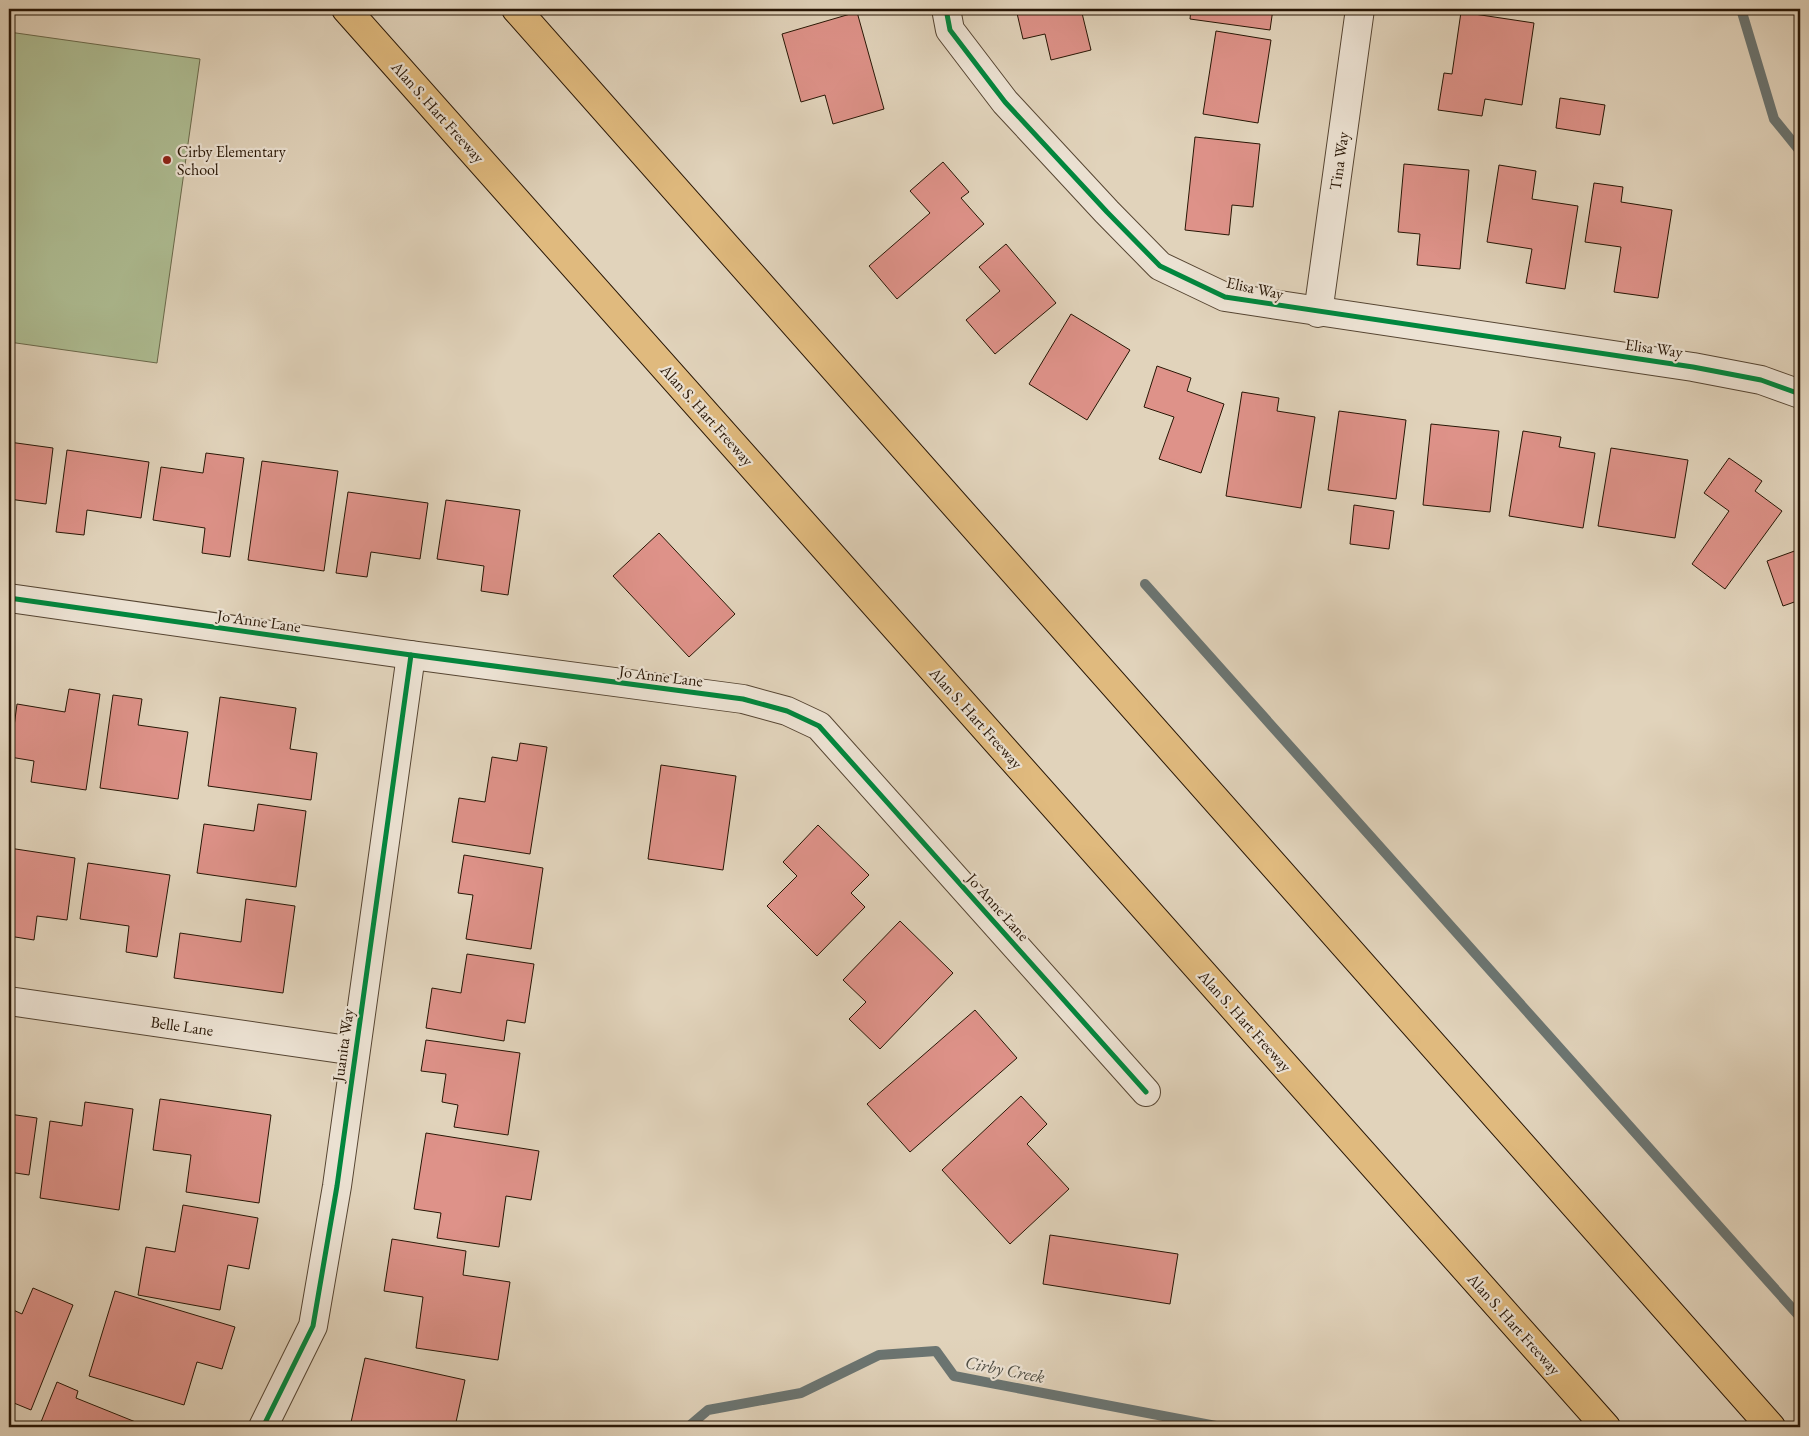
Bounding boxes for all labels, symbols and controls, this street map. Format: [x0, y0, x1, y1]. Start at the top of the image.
street label: Alan S. Hart Freeway [386, 56, 490, 168]
street label: Tina Way [1324, 129, 1354, 192]
place label: Cirby Elementary School [177, 141, 287, 180]
marker: Cirby Elementary School [161, 154, 173, 166]
street label: Elisa Way [1225, 272, 1286, 304]
street label: Elisa Way [1624, 334, 1685, 363]
street label: Alan S. Hart Freeway [655, 359, 759, 471]
street label: Jo Anne Lane [214, 604, 302, 637]
street label: Jo Anne Lane [616, 660, 704, 692]
street label: Alan S. Hart Freeway [924, 662, 1028, 774]
street label: Jo Anne Lane [961, 867, 1034, 945]
street label: Alan S. Hart Freeway [1193, 965, 1297, 1077]
street label: Juanita Way [327, 1006, 359, 1085]
street label: Belle Lane [149, 1011, 215, 1041]
street label: Alan S. Hart Freeway [1462, 1268, 1566, 1380]
water label: Cirby Creek [963, 1350, 1047, 1389]

